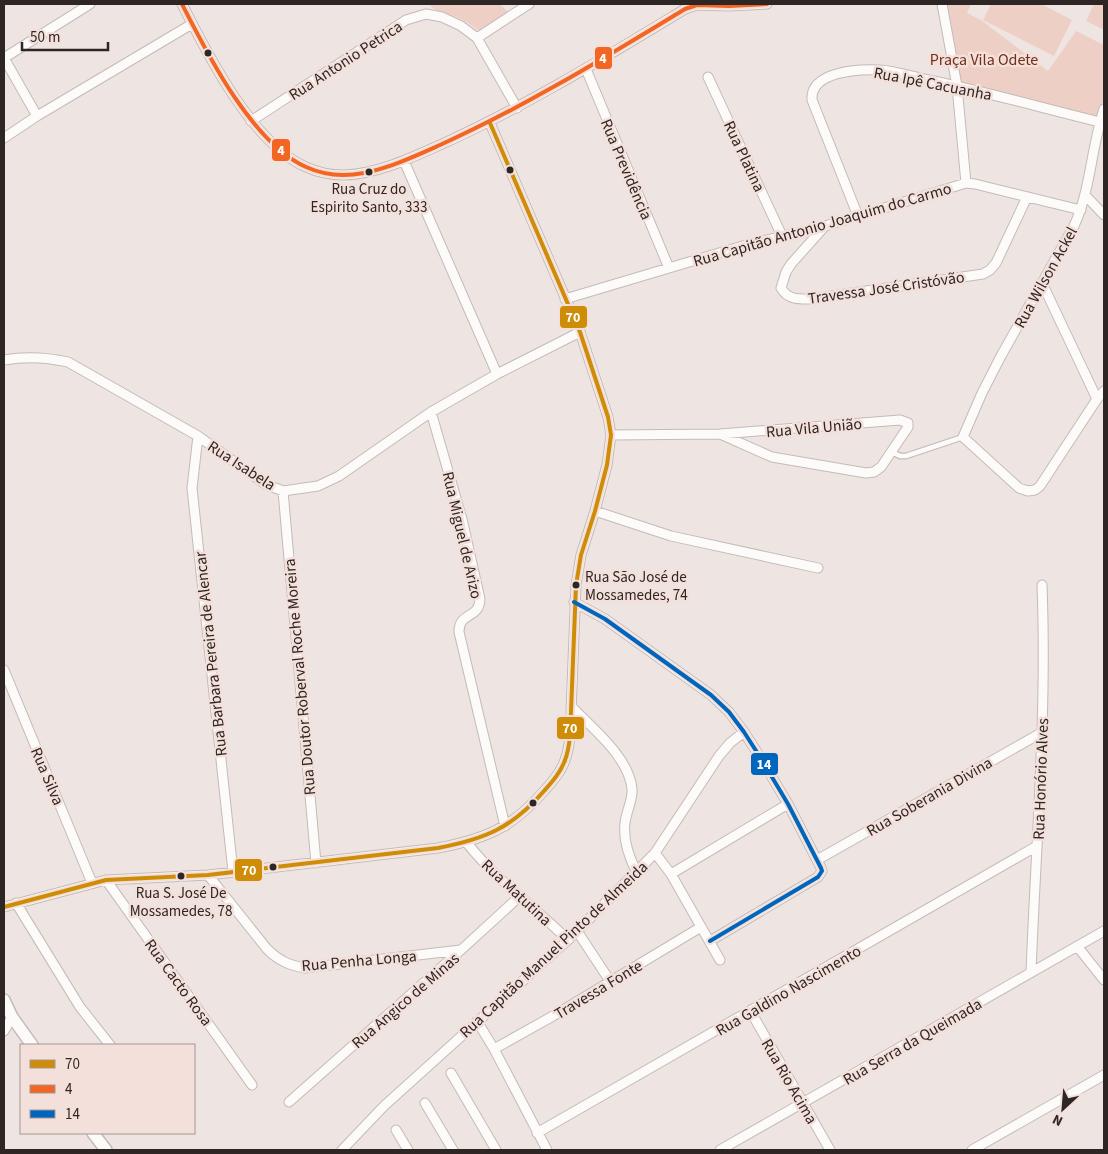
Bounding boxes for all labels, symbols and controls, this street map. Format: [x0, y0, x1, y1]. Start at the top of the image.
street label: Rua Antonio Petrica [284, 16, 407, 106]
scale bar [22, 20, 109, 52]
text: 50 m [30, 27, 60, 48]
line badge: 4 [594, 46, 613, 70]
unlabelled marker [203, 48, 213, 58]
text: 4 [599, 49, 607, 69]
park label: Praça Vila Odete [930, 49, 1038, 71]
street label: Rua Ipê Cacuanha [872, 62, 994, 106]
street label: Rua Previdência [595, 115, 657, 223]
street label: Rua Platina [718, 117, 770, 196]
line badge: 4 [271, 138, 291, 162]
text: 4 [277, 141, 285, 161]
unlabelled marker [505, 165, 515, 175]
marker: Rua Cruz do Espirito Santo, 333 [364, 167, 374, 177]
street label: Rua Capitão Antonio Joaquim do Carmo [691, 178, 954, 272]
place label: Rua Cruz do Espirito Santo, 333 [311, 179, 427, 218]
street label: Rua Wilson Ackel [1009, 223, 1083, 332]
street label: Travessa José Cristóvão [806, 266, 966, 310]
line badge: 70 [559, 305, 588, 329]
text: 70 [566, 308, 580, 328]
street label: Rua Vila União [765, 413, 863, 443]
street label: Rua Isabela [203, 436, 280, 496]
street label: Rua Miguel de Arizo [437, 469, 487, 601]
street label: Rua Barbara Pereira de Alencar [189, 550, 233, 757]
street label: Rua Doutor Roberval Roche Moreira [279, 558, 321, 796]
place label: Rua São José de Mossamedes, 74 [585, 567, 688, 606]
marker: Rua São José de Mossamedes, 74 [571, 580, 581, 590]
line badge: 70 [556, 716, 585, 740]
street label: Rua Honório Alves [1028, 718, 1054, 840]
text: 70 [563, 719, 577, 739]
street label: Rua Silva [25, 744, 69, 809]
line badge: 14 [750, 752, 779, 776]
street label: Rua Soberania Divina [862, 752, 997, 842]
text: 14 [757, 755, 772, 775]
unlabelled marker [528, 798, 538, 808]
street label: Rua Matutina [476, 854, 556, 931]
street label: Rua Capitão Manuel Pinto de Almeida [455, 856, 653, 1043]
line badge: 70 [234, 858, 263, 882]
text: 70 [242, 861, 256, 881]
unlabelled marker [268, 862, 278, 872]
marker: Rua S. José De Mossamedes, 78 [176, 871, 186, 881]
place label: Rua S. José De Mossamedes, 78 [130, 883, 232, 922]
street label: Rua Cacto Rosa [139, 935, 217, 1031]
street label: Rua Galdino Nascimento [712, 940, 865, 1042]
street label: Rua Penha Longa [301, 945, 417, 977]
street label: Rua Angico de Minas [347, 948, 465, 1054]
street label: Travessa Fonte [550, 955, 647, 1025]
street label: Rua Serra da Queimada [839, 993, 986, 1091]
street label: Rua Rio Acima [756, 1035, 822, 1128]
legend [20, 1044, 195, 1134]
text: 70 [65, 1054, 80, 1075]
text: 4 [65, 1079, 73, 1100]
north arrow [1038, 1084, 1088, 1134]
text: 14 [65, 1104, 80, 1125]
text: N [1049, 1109, 1066, 1131]

